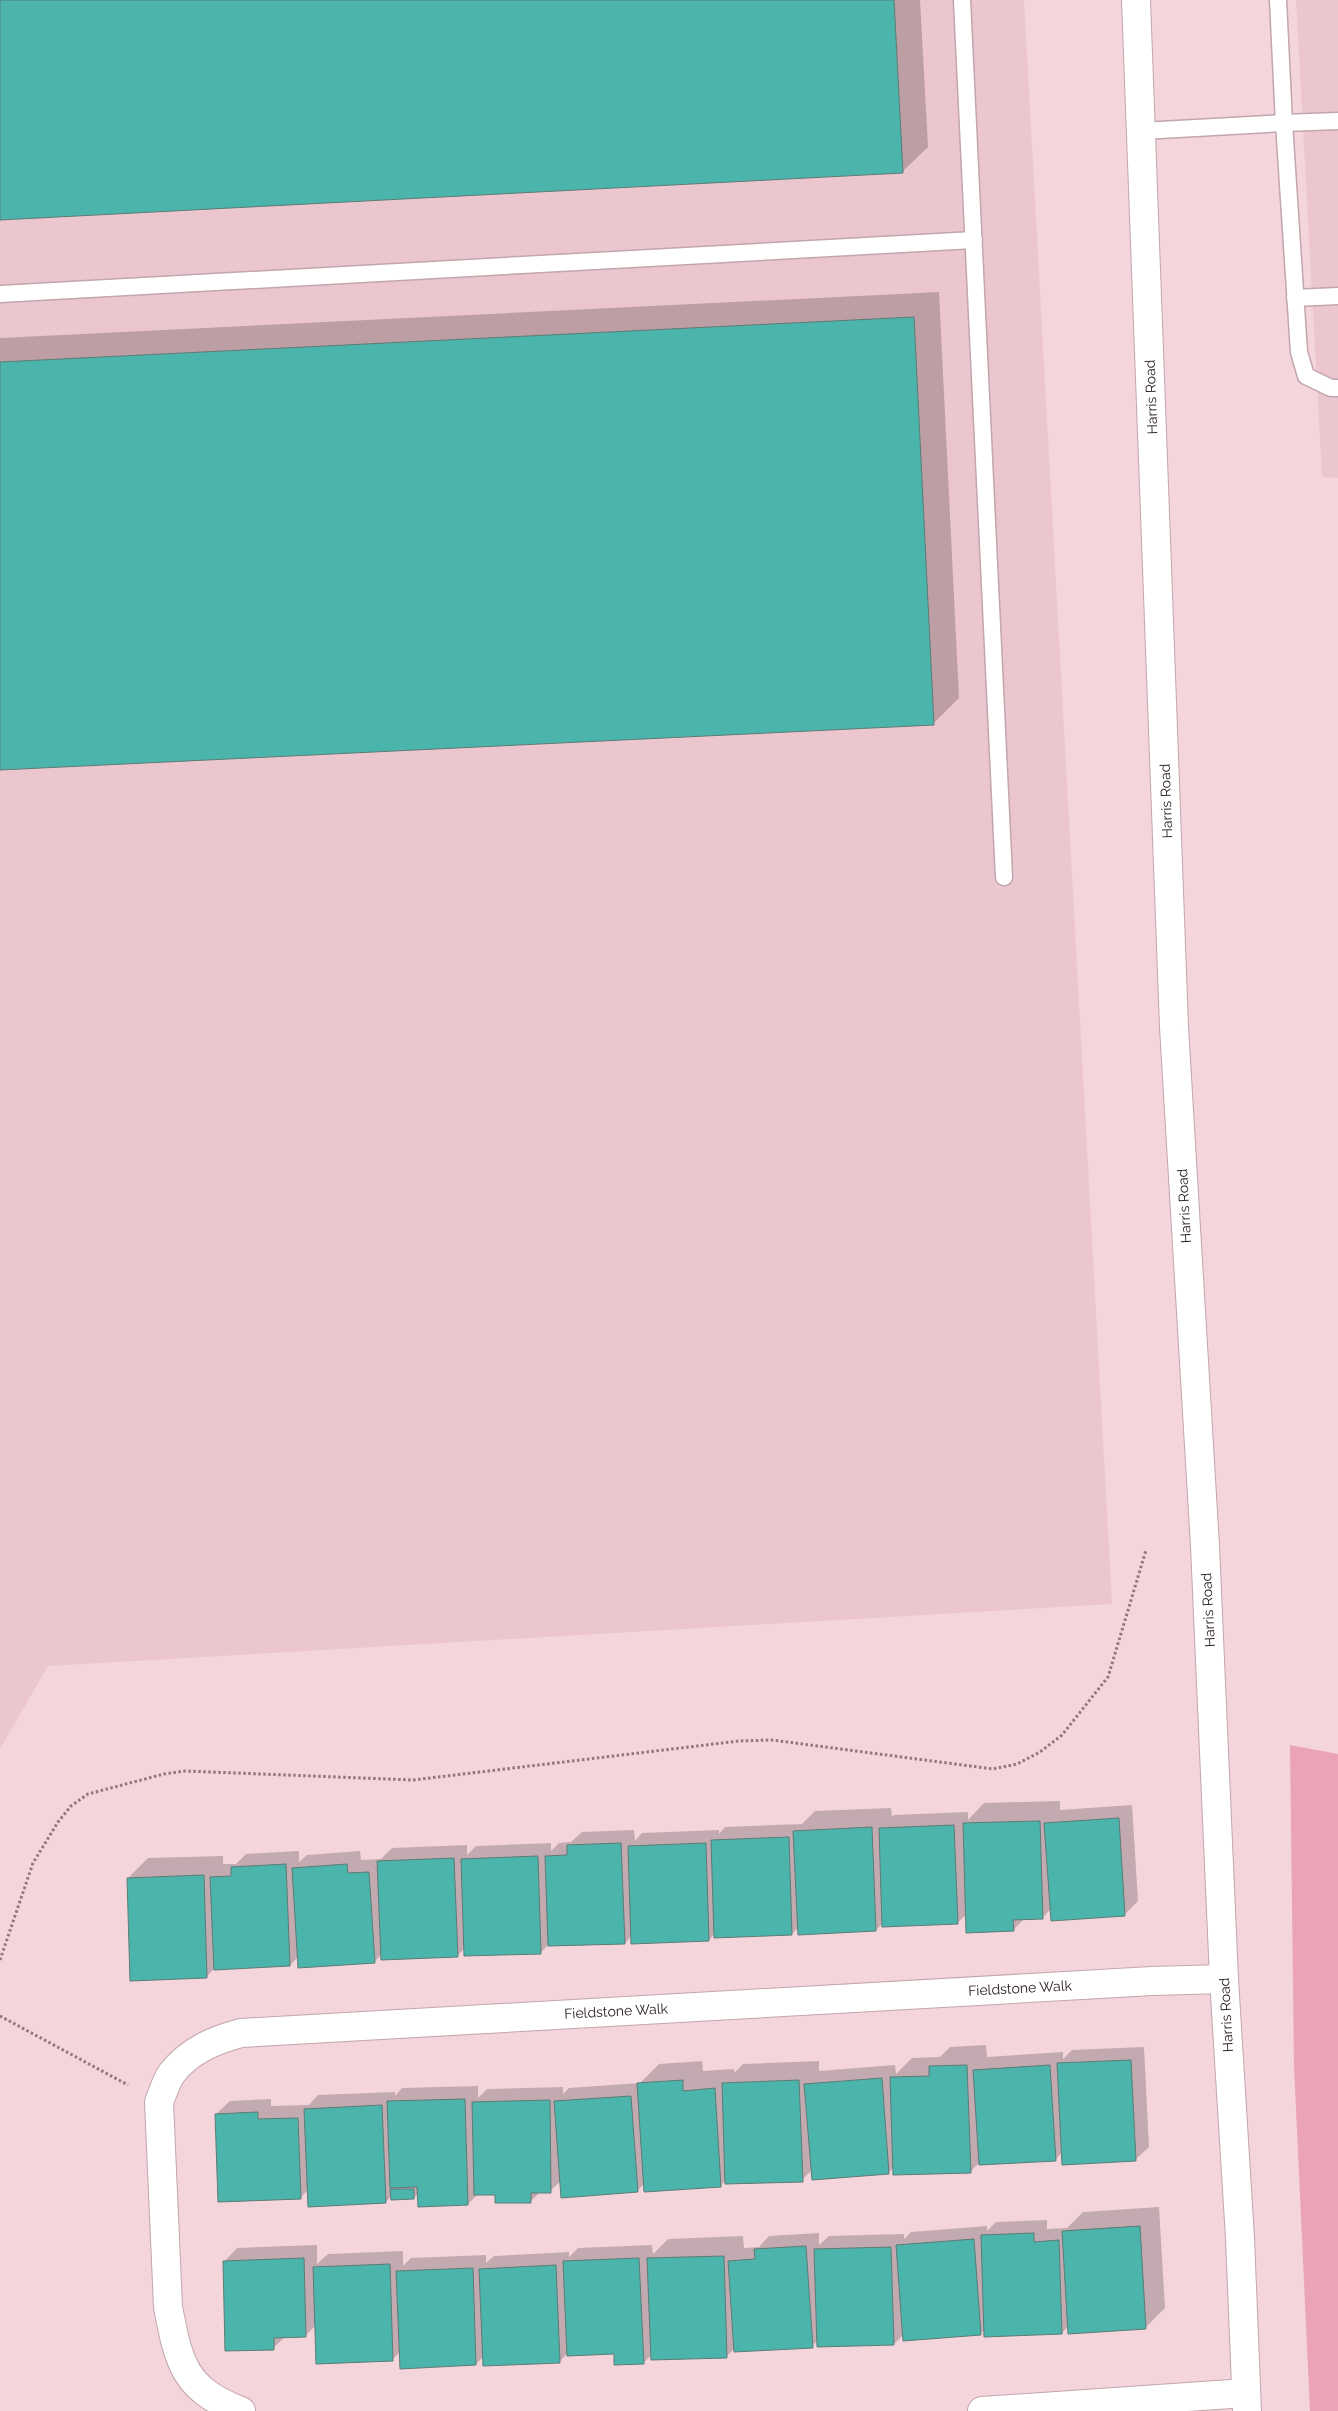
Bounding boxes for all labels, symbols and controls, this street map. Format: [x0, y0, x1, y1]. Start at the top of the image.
street label: Harris Road [1142, 359, 1160, 435]
street label: Harris Road [1157, 763, 1175, 839]
street label: Harris Road [1174, 1168, 1194, 1244]
street label: Harris Road [1198, 1572, 1218, 1648]
street label: Fieldstone Walk [968, 1977, 1073, 1999]
street label: Harris Road [1216, 1977, 1236, 2053]
street label: Fieldstone Walk [564, 2000, 669, 2022]

